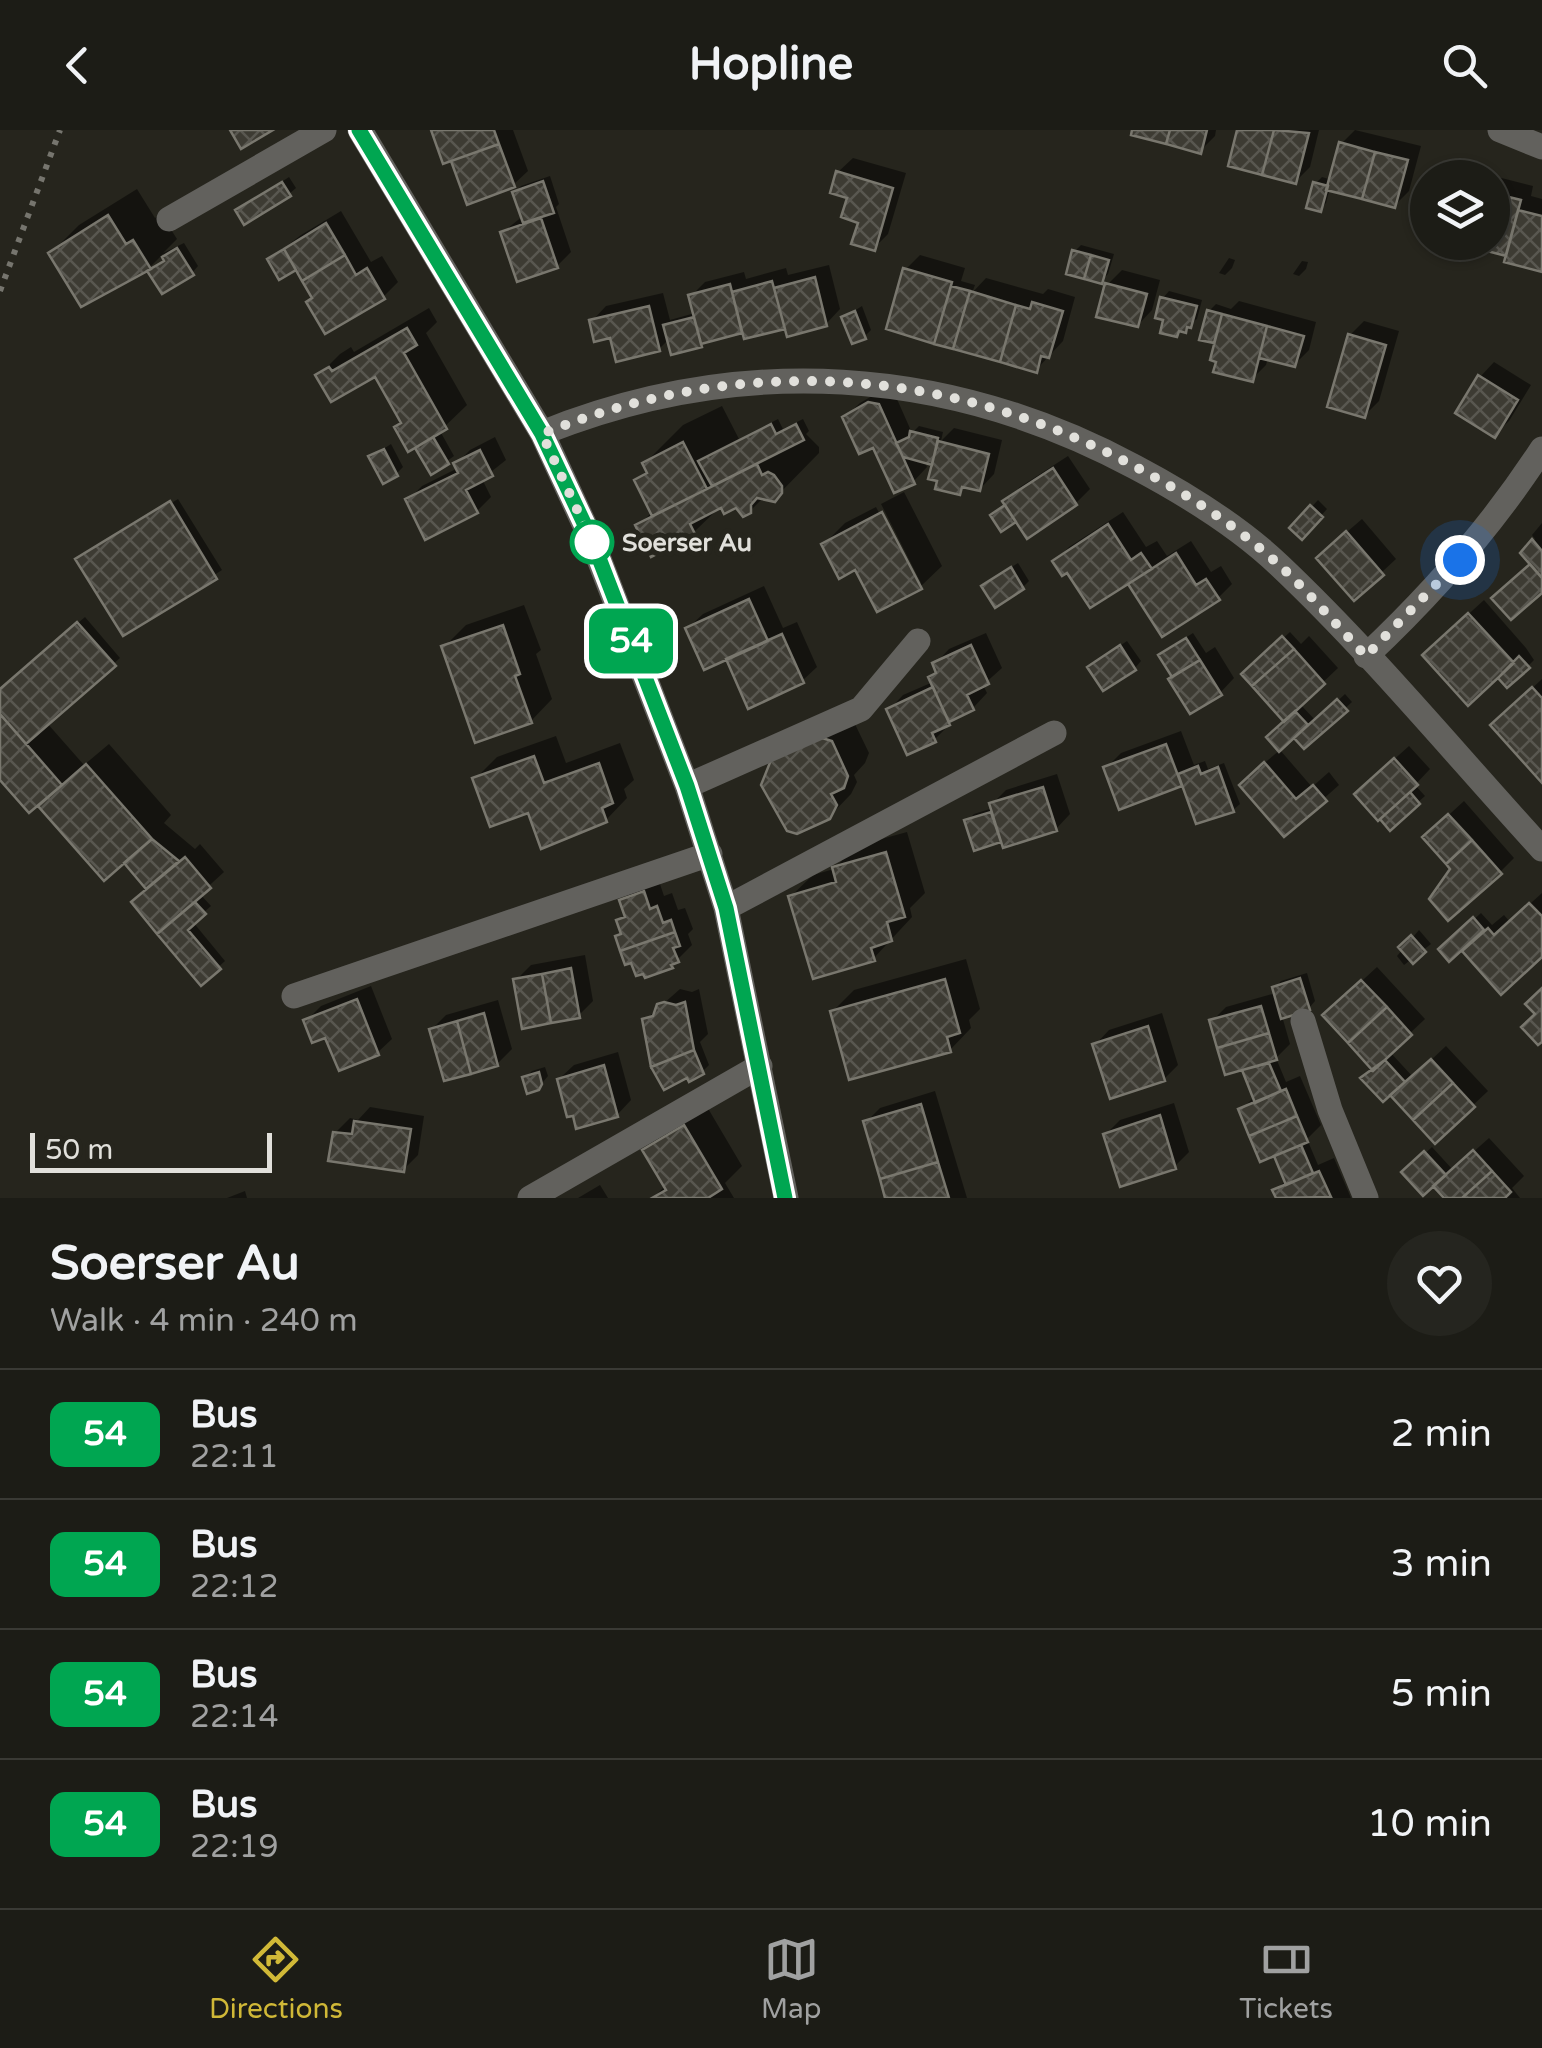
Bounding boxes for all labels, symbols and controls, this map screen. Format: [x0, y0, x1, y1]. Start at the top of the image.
icon: back [50, 38, 105, 93]
text: Hopline [689, 38, 853, 92]
icon: search [1437, 38, 1492, 93]
map controls [1410, 160, 1510, 260]
button: layers [1410, 160, 1510, 260]
marker: Soerser Au [571, 521, 613, 563]
place label: Soerser Au [622, 528, 752, 558]
your location [1435, 535, 1485, 585]
line badge: 54 [586, 608, 676, 674]
text: 54 [609, 620, 653, 662]
scale bar [30, 1128, 272, 1172]
text: 50 m [45, 1133, 113, 1167]
button: heart [1387, 1231, 1492, 1336]
text: Soerser Au [50, 1235, 300, 1293]
text: Walk · 4 min · 240 m [50, 1302, 358, 1340]
text: Bus [190, 1392, 257, 1438]
text: 2 min [1391, 1411, 1492, 1457]
text: 54 [83, 1413, 127, 1455]
text: 22:11 [190, 1438, 279, 1476]
text: Bus [190, 1522, 257, 1568]
text: 3 min [1391, 1541, 1492, 1587]
text: 54 [83, 1543, 127, 1585]
text: 22:12 [190, 1568, 279, 1606]
text: Bus [190, 1652, 257, 1698]
text: 5 min [1391, 1671, 1492, 1717]
text: 54 [83, 1673, 127, 1715]
text: 22:14 [190, 1698, 279, 1736]
text: Bus [190, 1782, 257, 1828]
text: 10 min [1367, 1801, 1492, 1847]
text: 54 [83, 1803, 127, 1845]
text: 22:19 [190, 1828, 279, 1866]
tab: Directions [209, 1932, 343, 2026]
tab: Map [761, 1932, 821, 2026]
tab: Tickets [1239, 1932, 1333, 2026]

